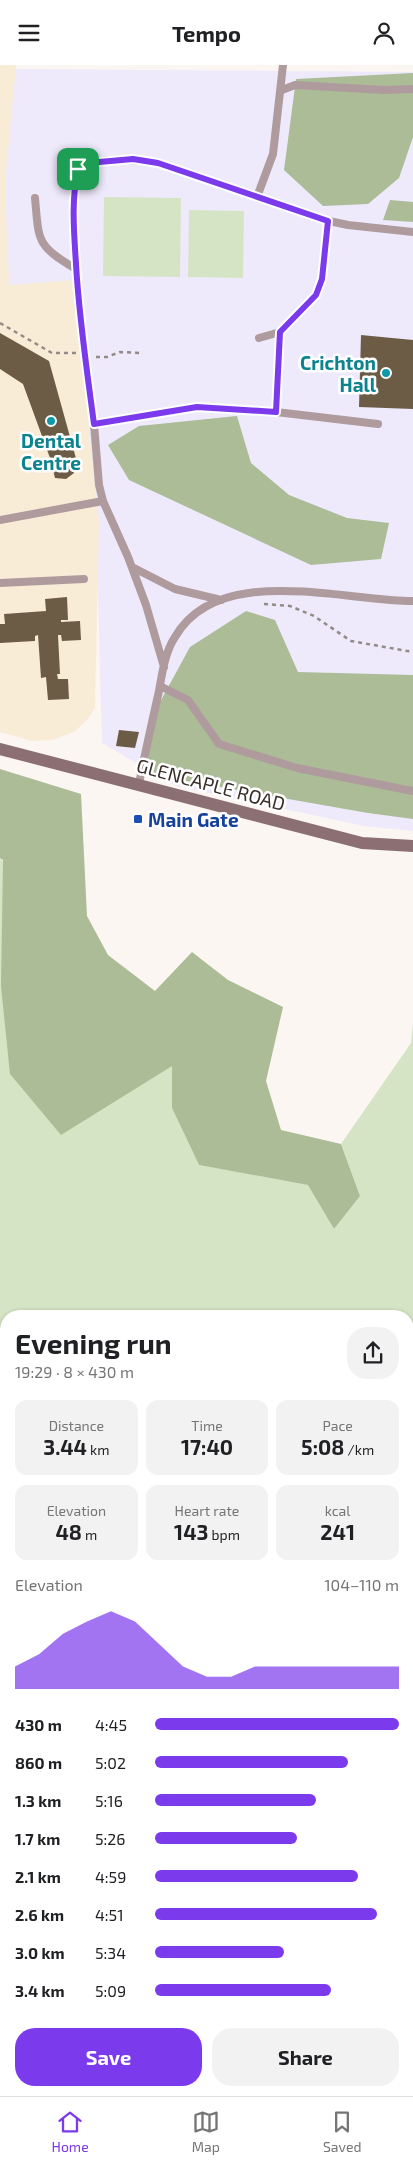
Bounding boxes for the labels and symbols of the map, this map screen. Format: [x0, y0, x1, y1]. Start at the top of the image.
pin [57, 148, 99, 190]
place label: Crichton Hall [300, 351, 377, 396]
marker: Crichton Hall [380, 367, 392, 379]
marker: Dental Centre [45, 415, 57, 427]
place label: Dental Centre [21, 429, 82, 474]
street label: GLENCAPLE ROAD [134, 753, 288, 815]
place label: Main Gate [148, 808, 239, 831]
marker: Main Gate [132, 813, 144, 825]

